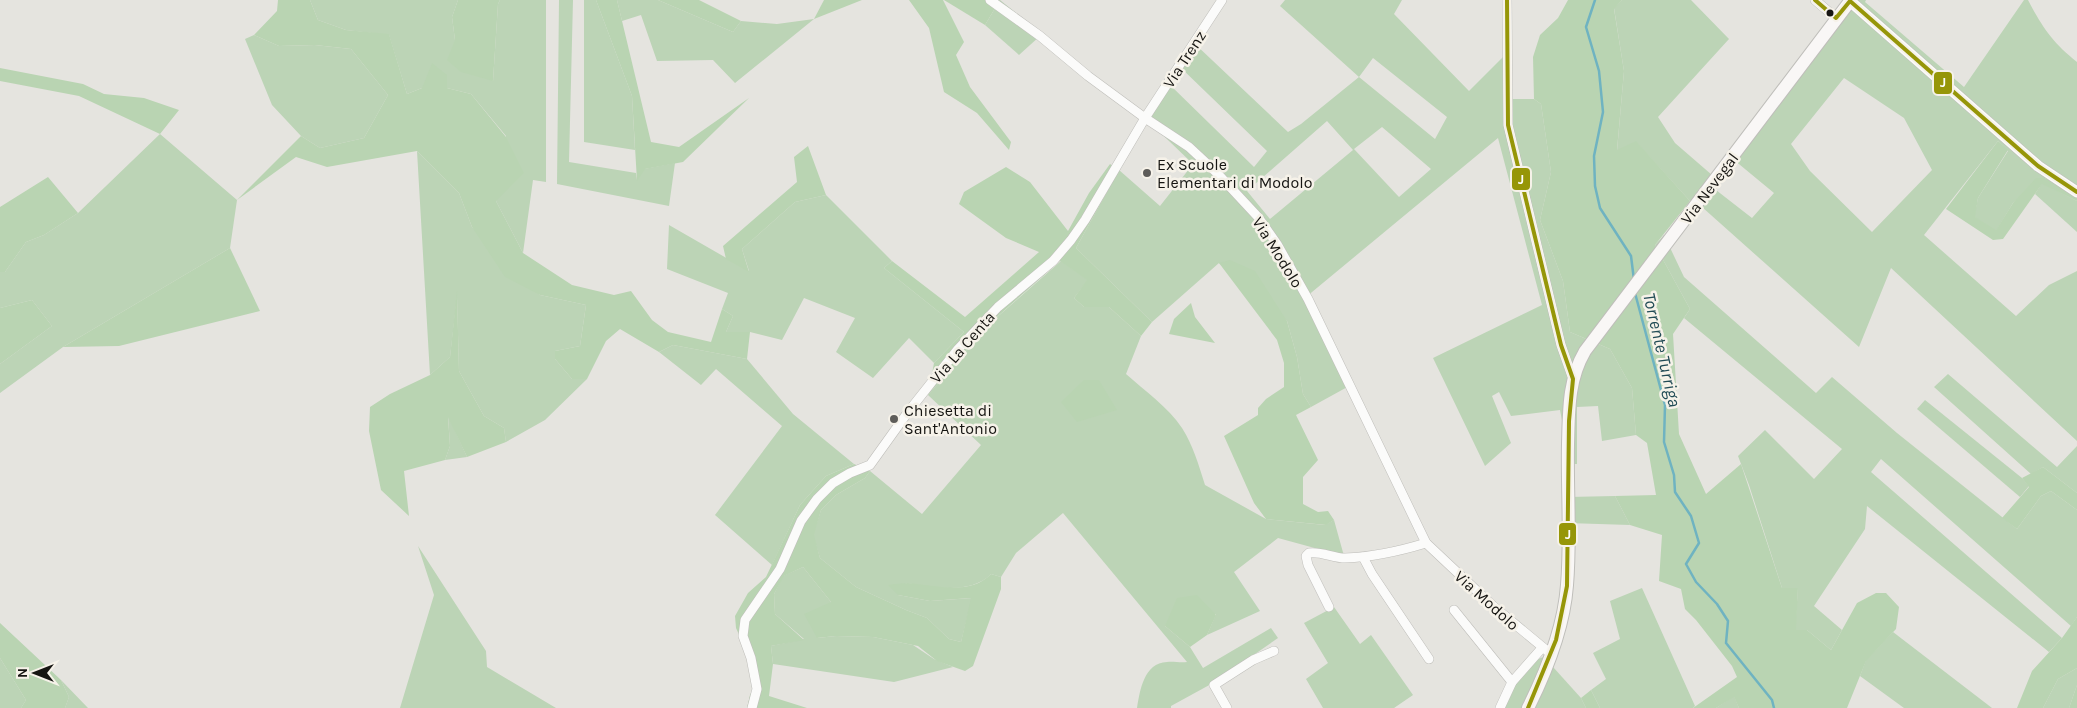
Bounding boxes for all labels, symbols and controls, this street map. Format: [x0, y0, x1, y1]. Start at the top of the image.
unlabelled marker [1825, 8, 1835, 18]
street label: Via Trenz [1159, 27, 1210, 91]
line badge: J [1933, 71, 1953, 95]
text: J [1940, 74, 1946, 91]
street label: Via Nevegal [1676, 149, 1742, 228]
place label: Ex Scuole Elementari di Modolo [1157, 155, 1313, 192]
marker: Ex Scuole Elementari di Modolo [1141, 167, 1153, 179]
line badge: J [1511, 167, 1531, 191]
text: J [1518, 171, 1524, 188]
street label: Via Modolo [1248, 213, 1307, 291]
water label: Torrente Turriga [1638, 291, 1686, 409]
street label: Via La Centa [926, 308, 999, 387]
place label: Chiesetta di Sant'Antonio [904, 401, 997, 438]
marker: Chiesetta di Sant'Antonio [888, 413, 900, 425]
line badge: J [1558, 522, 1577, 546]
text: J [1565, 526, 1571, 543]
street label: Via Modolo [1451, 567, 1523, 634]
north arrow [10, 648, 60, 698]
text: N [14, 668, 31, 678]

